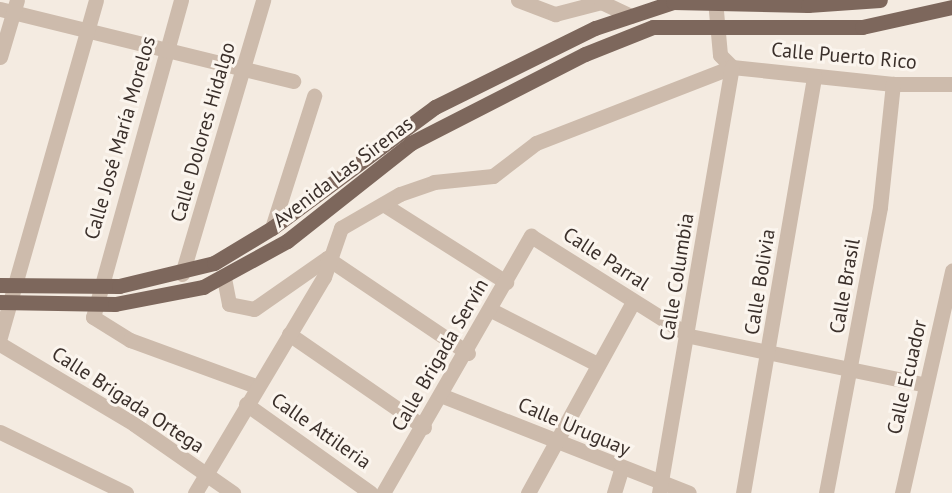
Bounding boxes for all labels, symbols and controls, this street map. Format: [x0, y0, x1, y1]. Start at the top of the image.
street label: Calle José María Morelos [79, 34, 161, 242]
street label: Calle Puerto Rico [770, 38, 918, 74]
street label: Calle Dolores Hidalgo [166, 39, 240, 225]
street label: Avenida Las Sirenas [268, 112, 418, 232]
street label: Calle Columbia [655, 212, 699, 342]
street label: Calle Parral [558, 222, 654, 296]
street label: Calle Bolivia [740, 227, 780, 337]
street label: Calle Brasil [825, 237, 865, 335]
street label: Calle Brigada Servín [387, 274, 493, 436]
street label: Calle Ecuador [882, 317, 932, 437]
street label: Calle Brigada Ortega [47, 342, 209, 458]
street label: Calle Attileria [266, 388, 376, 474]
street label: Calle Uruguay [514, 393, 634, 461]

